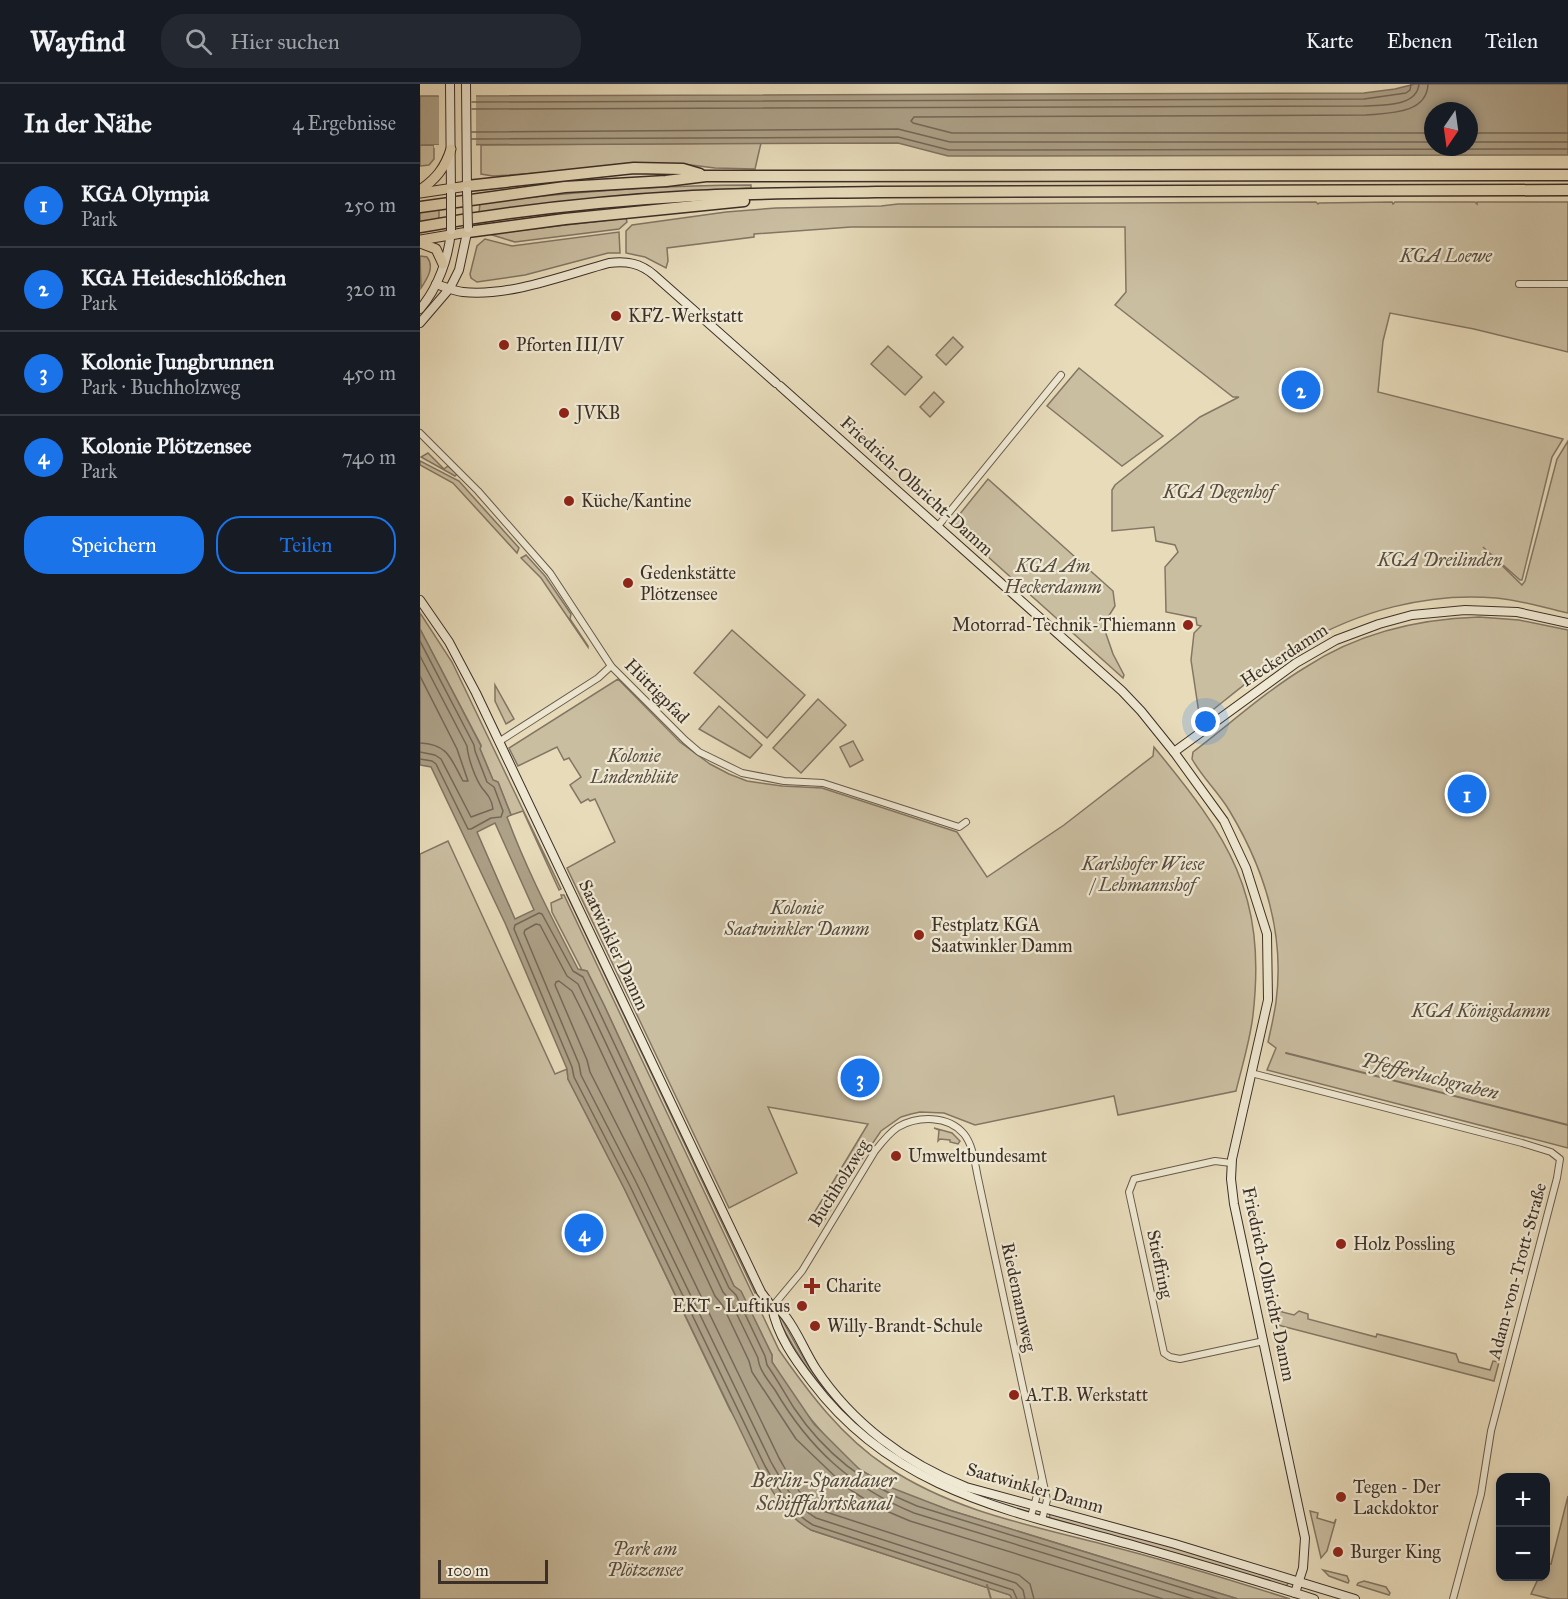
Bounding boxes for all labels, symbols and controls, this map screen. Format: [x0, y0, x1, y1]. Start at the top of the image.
search box [161, 14, 581, 68]
text: Wayfind [30, 24, 125, 59]
icon: search [182, 25, 215, 58]
text: Hier suchen [230, 28, 340, 55]
text: Karte [1306, 28, 1354, 54]
text: Ebenen [1387, 28, 1452, 54]
text: Teilen [1485, 28, 1538, 54]
north arrow [1424, 102, 1478, 156]
text: In der Nähe [24, 107, 152, 139]
text: 4 Ergebnisse [292, 111, 396, 135]
text: KGA Olympia [81, 180, 209, 207]
text: 1 [40, 193, 47, 217]
text: 250 m [344, 193, 396, 217]
text: Park [81, 207, 117, 231]
park label: KGA Loewe [1399, 245, 1493, 267]
text: KGA Heideschlößchen [81, 264, 286, 291]
text: 2 [39, 277, 48, 301]
text: 320 m [345, 277, 396, 301]
text: Park [81, 291, 117, 315]
place label: KFZ-Werkstatt [628, 305, 744, 327]
marker: KFZ-Werkstatt [609, 309, 623, 323]
place label: Pforten III/IV [516, 334, 625, 356]
marker: Pforten III/IV [497, 338, 511, 352]
text: Kolonie Jungbrunnen [81, 348, 274, 375]
text: 3 [40, 361, 48, 385]
text: 450 m [343, 361, 396, 385]
pin: 2 [1282, 368, 1320, 412]
text: Park · Buchholzweg [81, 375, 240, 399]
place label: JVKB [574, 402, 620, 425]
marker: JVKB [557, 406, 571, 420]
street label: Friedrich-Olbricht-Damm [836, 411, 998, 561]
text: Kolonie Plötzensee [81, 432, 251, 459]
text: 4 [38, 445, 49, 469]
text: 740 m [342, 445, 396, 469]
text: Park [81, 459, 117, 483]
park label: KGA Degenhof [1162, 481, 1280, 503]
place label: Küche/Kantine [581, 490, 692, 512]
marker: Küche/Kantine [562, 494, 576, 508]
button: Speichern [24, 516, 204, 574]
button: Teilen [216, 516, 396, 574]
park label: KGA Dreilinden [1377, 549, 1503, 571]
park label: KGA Am Heckerdamm [1003, 555, 1102, 598]
place label: Gedenkstätte Plötzensee [640, 562, 736, 605]
marker: Gedenkstätte Plötzensee [621, 576, 635, 590]
place label: Motorrad-Technik-Thiemann [952, 614, 1176, 636]
marker: Motorrad-Technik-Thiemann [1181, 618, 1195, 632]
street label: Heckerdamm [1236, 619, 1332, 691]
street label: Hüttigpfad [619, 654, 694, 729]
your location [1191, 707, 1220, 736]
park label: Kolonie Lindenblüte [589, 745, 679, 788]
pin: 1 [1448, 772, 1486, 816]
park label: Karlshofer Wiese / Lehmannshof [1081, 853, 1205, 896]
street label: Saatwinkler Damm [574, 876, 654, 1014]
park label: Kolonie Saatwinkler Damm [723, 897, 870, 940]
place label: Festplatz KGA Saatwinkler Damm [931, 914, 1073, 957]
marker: Festplatz KGA Saatwinkler Damm [912, 928, 926, 942]
park label: KGA Königsdamm [1411, 1000, 1551, 1022]
water label: Pfefferluchgraben [1358, 1047, 1502, 1108]
pin: 3 [840, 1056, 880, 1100]
street label: Buchholzweg [803, 1135, 876, 1231]
place label: Umweltbundesamt [908, 1145, 1048, 1167]
marker: Umweltbundesamt [889, 1149, 903, 1163]
street label: Adam-von-Trott-Straße [1483, 1180, 1551, 1363]
street label: Friedrich-Olbricht-Damm [1238, 1185, 1300, 1383]
pin: 4 [564, 1210, 604, 1256]
street label: Stieffring [1141, 1228, 1178, 1301]
place label: Holz Possling [1353, 1233, 1455, 1256]
marker: Holz Possling [1334, 1237, 1348, 1251]
street label: Riedemannweg [996, 1240, 1041, 1354]
place label: Charite [826, 1275, 881, 1297]
marker: Charite [803, 1277, 821, 1295]
place label: EKT - Luftikus [672, 1295, 790, 1317]
marker: EKT - Luftikus [795, 1299, 809, 1313]
place label: Willy-Brandt-Schule [827, 1315, 983, 1337]
marker: Willy-Brandt-Schule [808, 1319, 822, 1333]
place label: A.T.B. Werkstatt [1025, 1384, 1149, 1406]
marker: A.T.B. Werkstatt [1007, 1388, 1021, 1402]
street label: Saatwinkler Damm [964, 1458, 1106, 1518]
water label: Berlin-Spandauer Schifffahrtskanal [751, 1468, 898, 1518]
map controls [1496, 1473, 1550, 1581]
button: + [1496, 1473, 1550, 1527]
place label: Tegen - Der Lackdoktor [1353, 1476, 1441, 1519]
marker: Tegen - Der Lackdoktor [1334, 1490, 1348, 1504]
button: − [1496, 1527, 1550, 1581]
park label: Park am Plötzensee [607, 1538, 684, 1581]
place label: Burger King [1350, 1541, 1441, 1564]
marker: Burger King [1331, 1545, 1345, 1559]
scale bar [438, 1557, 548, 1584]
text: 100 m [447, 1561, 489, 1580]

